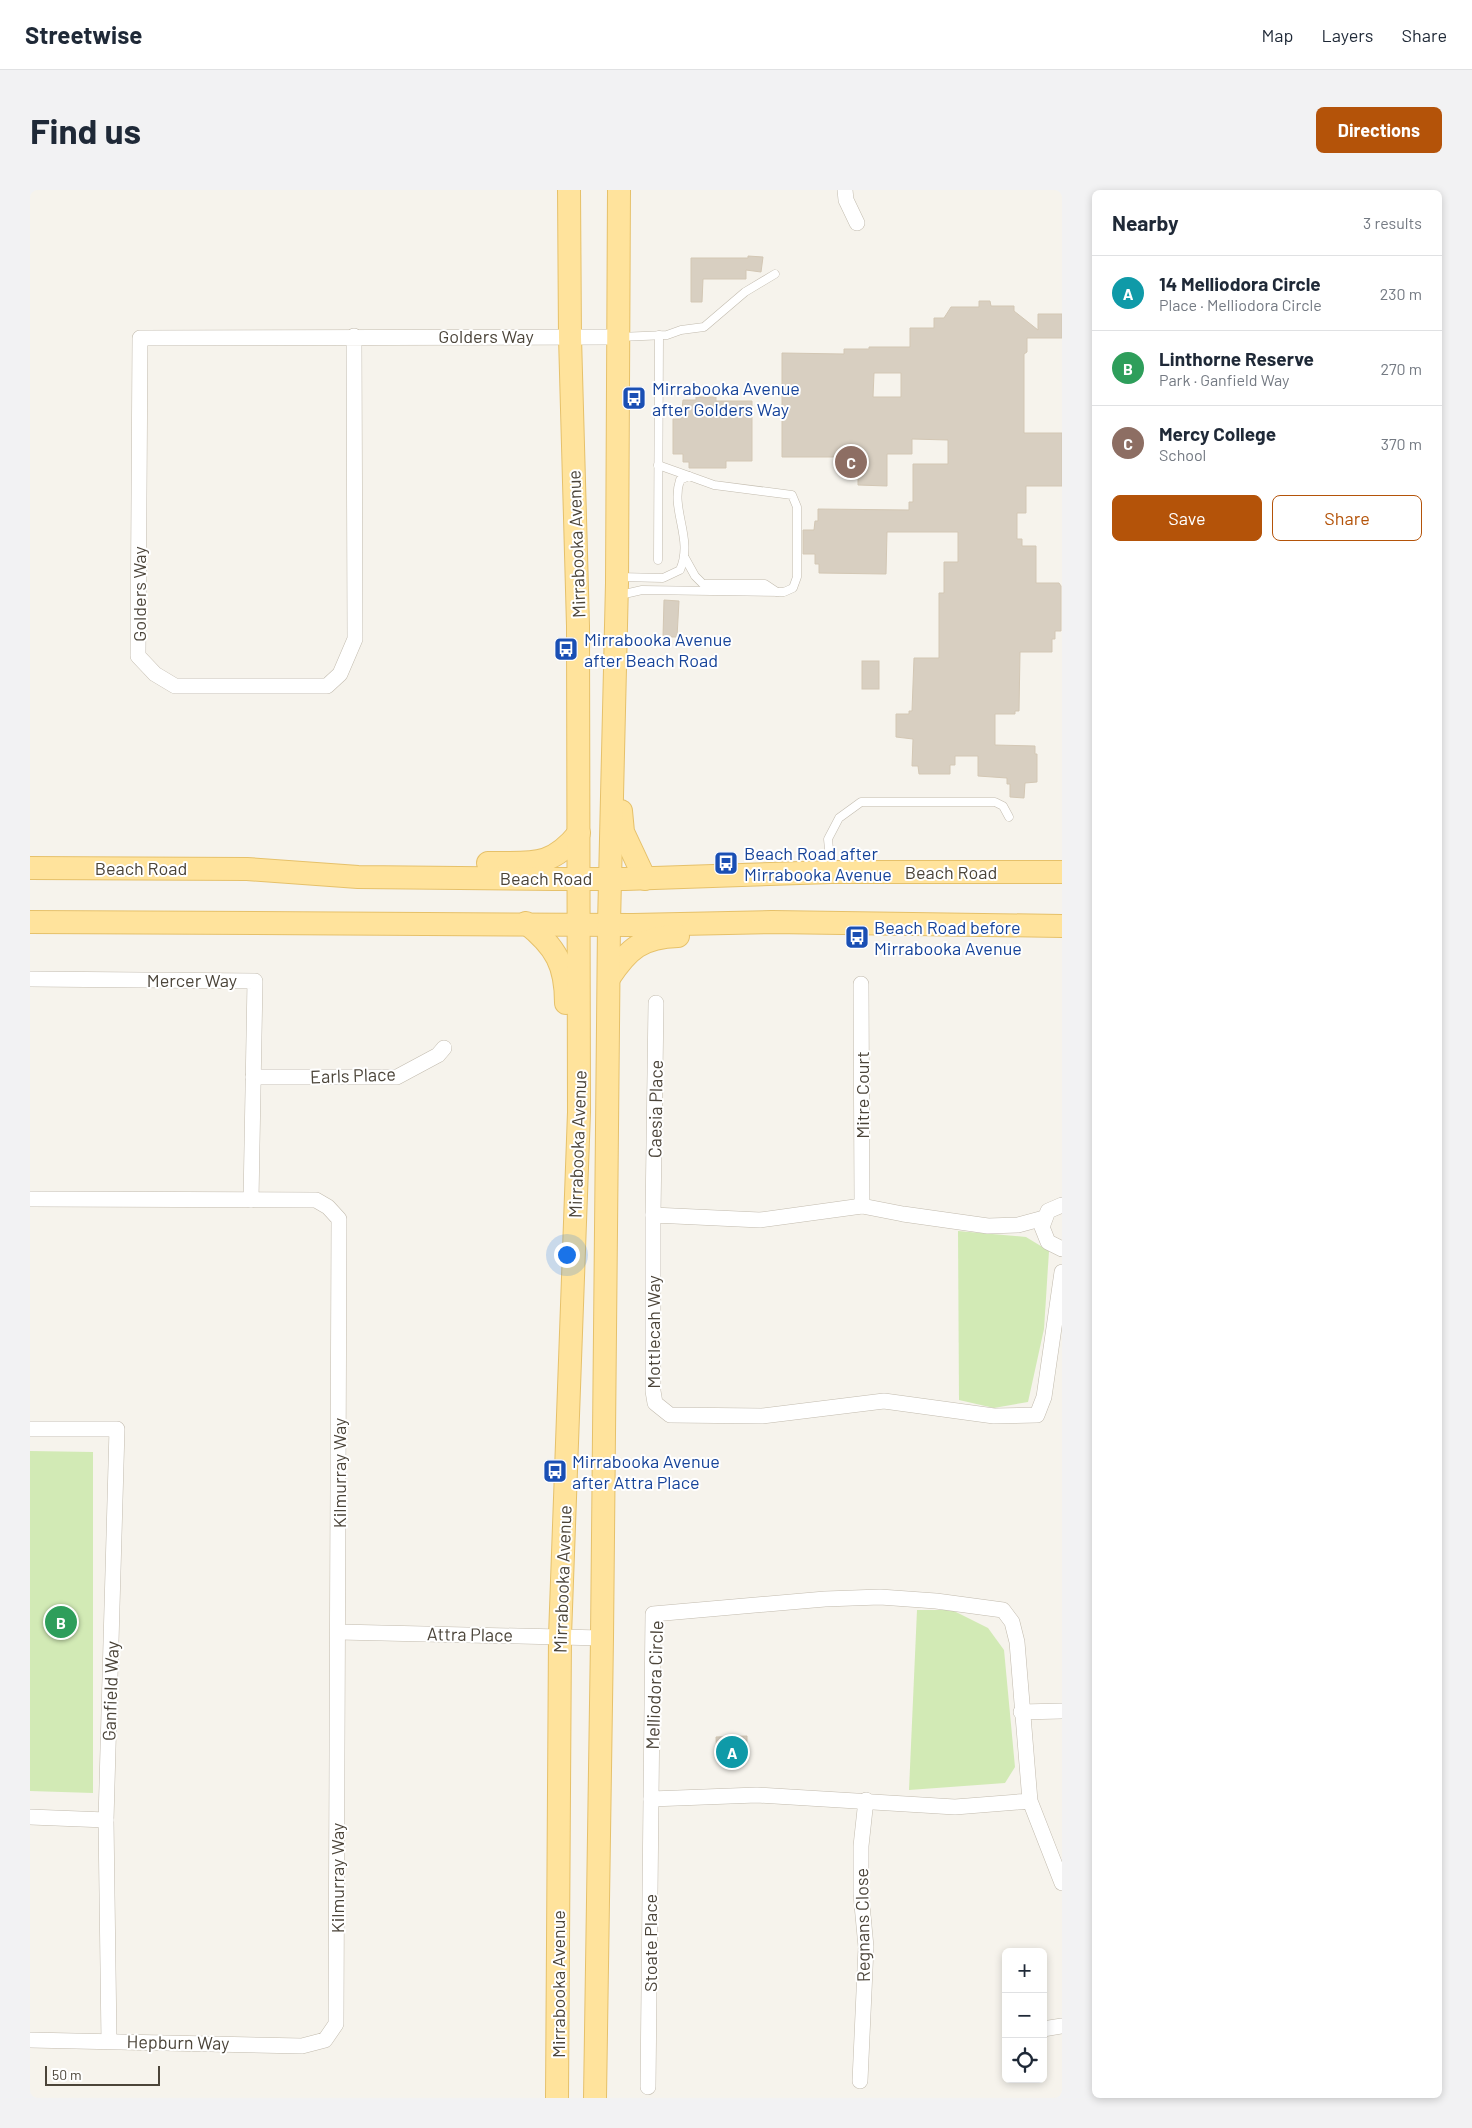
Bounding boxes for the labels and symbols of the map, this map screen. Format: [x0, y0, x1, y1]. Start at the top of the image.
street label: Golders Way [438, 325, 534, 347]
place label: Mirrabooka Avenue after Golders Way [652, 377, 800, 420]
bus stop icon: Mirrabooka Avenue after Golders Way [621, 385, 647, 411]
pin: C [835, 443, 867, 481]
street label: Mirrabooka Avenue [562, 470, 590, 618]
street label: Golders Way [128, 546, 150, 642]
place label: Mirrabooka Avenue after Beach Road [584, 628, 732, 671]
bus stop icon: Mirrabooka Avenue after Beach Road [553, 636, 579, 662]
place label: Beach Road after Mirrabooka Avenue [744, 842, 892, 885]
bus stop icon: Beach Road after Mirrabooka Avenue [713, 850, 739, 876]
street label: Beach Road [95, 857, 187, 879]
street label: Beach Road [905, 861, 997, 883]
street label: Beach Road [500, 867, 592, 889]
place label: Beach Road before Mirrabooka Avenue [874, 916, 1022, 959]
bus stop icon: Beach Road before Mirrabooka Avenue [844, 924, 870, 950]
street label: Mercer Way [147, 969, 237, 991]
street label: Mitre Court [851, 1051, 873, 1139]
street label: Caesia Place [643, 1060, 667, 1158]
street label: Earls Place [310, 1063, 396, 1087]
street label: Mirrabooka Avenue [563, 1070, 591, 1218]
your location [554, 1242, 580, 1268]
street label: Mottlecah Way [642, 1275, 664, 1389]
street label: Kilmurray Way [328, 1418, 350, 1528]
place label: Mirrabooka Avenue after Attra Place [572, 1450, 720, 1493]
bus stop icon: Mirrabooka Avenue after Attra Place [542, 1458, 568, 1484]
street label: Mirrabooka Avenue [548, 1505, 576, 1653]
pin: B [45, 1603, 77, 1641]
street label: Melliodora Circle [641, 1620, 667, 1750]
street label: Attra Place [427, 1622, 513, 1646]
street label: Ganfield Way [97, 1640, 123, 1742]
pin: A [716, 1733, 748, 1771]
street label: Kilmurray Way [326, 1823, 348, 1933]
street label: Regnans Close [850, 1868, 874, 1982]
street label: Stoate Place [639, 1894, 661, 1992]
street label: Mirrabooka Avenue [547, 1910, 569, 2058]
street label: Hepburn Way [126, 2030, 230, 2054]
scale bar [45, 2063, 160, 2086]

